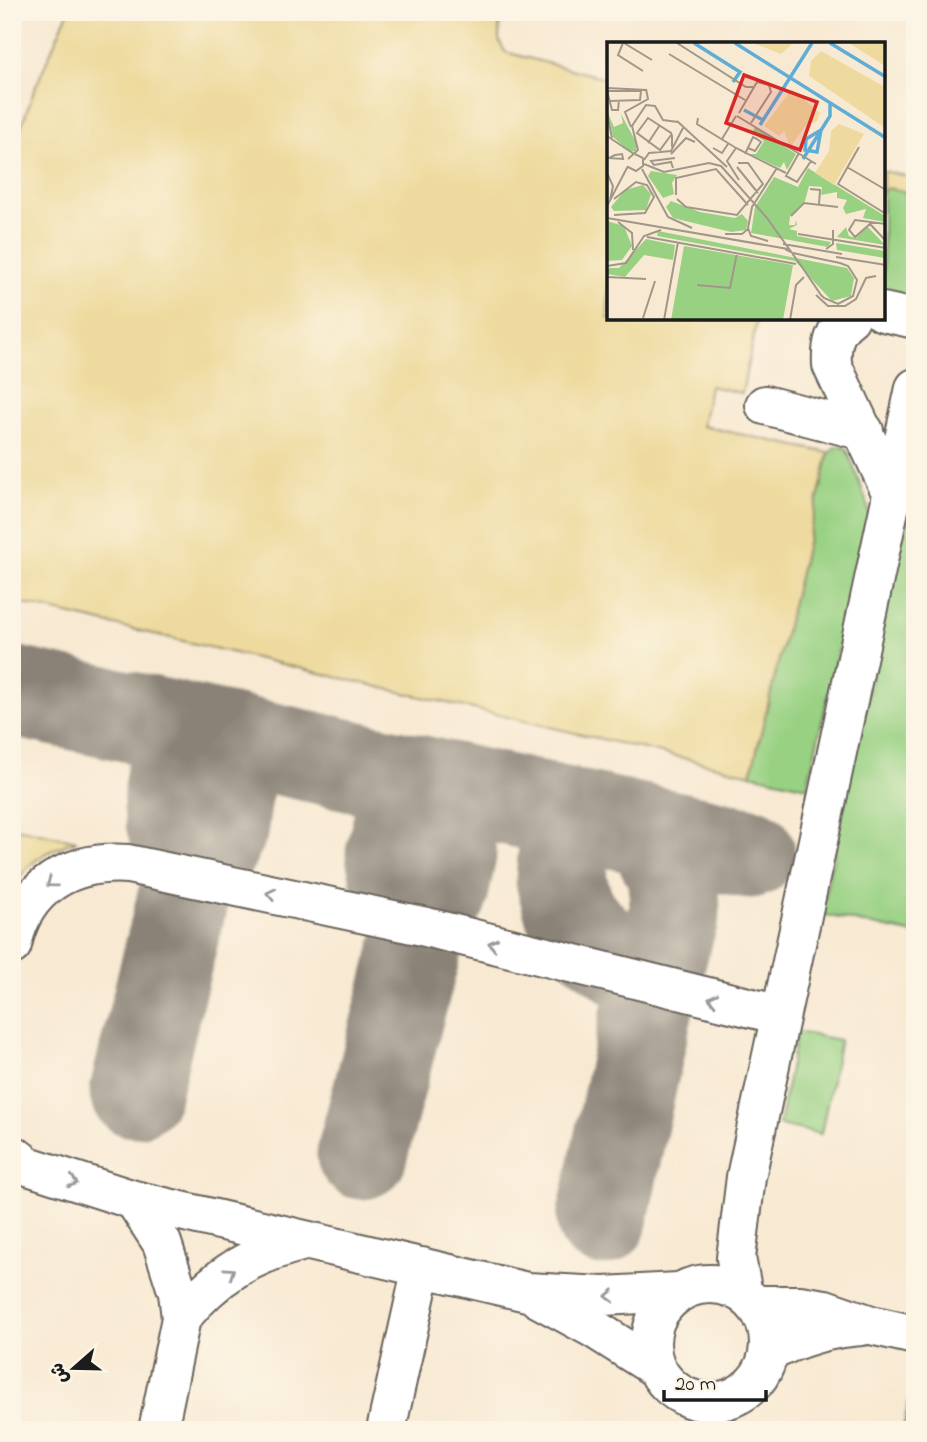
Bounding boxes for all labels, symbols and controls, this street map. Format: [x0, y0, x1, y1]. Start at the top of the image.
inset map [607, 42, 885, 320]
one-way arrow [47, 875, 59, 887]
one-way arrow [265, 888, 277, 903]
one-way arrow [487, 938, 499, 952]
one-way arrow [708, 993, 720, 1007]
one-way arrow [67, 1173, 79, 1188]
one-way arrow [222, 1267, 235, 1280]
one-way arrow [605, 1288, 615, 1304]
north arrow [38, 1334, 108, 1404]
text: ش [44, 1358, 77, 1387]
scale bar [664, 1358, 766, 1402]
text: 20 m [675, 1370, 716, 1400]

